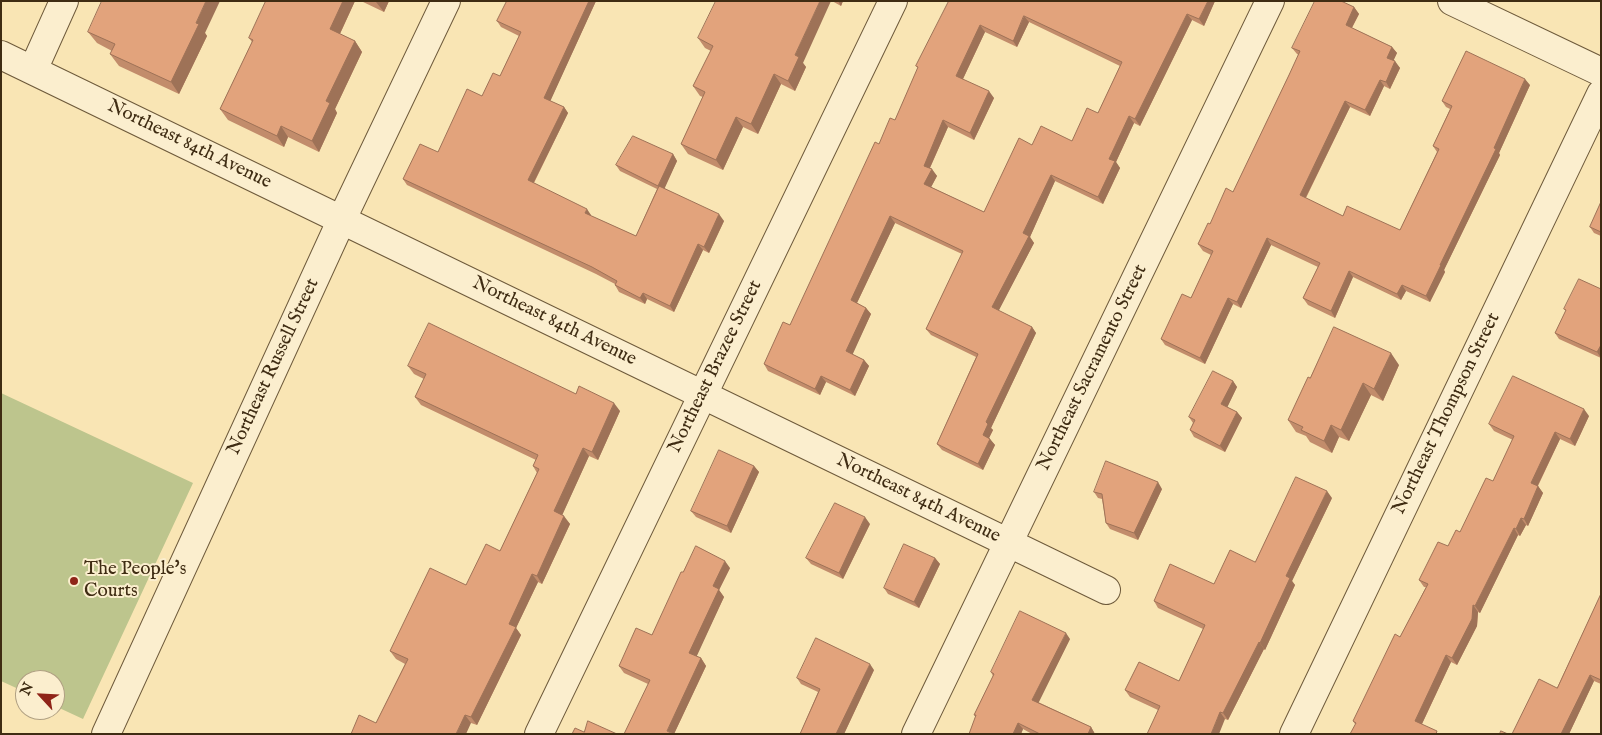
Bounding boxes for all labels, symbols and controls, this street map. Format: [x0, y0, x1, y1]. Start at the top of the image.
street label: Northeast 84th Avenue [103, 95, 275, 195]
street label: Northeast Sacramento Street [1033, 261, 1153, 475]
street label: Northeast 84th Avenue [468, 272, 640, 372]
street label: Northeast Russell Street [223, 275, 325, 459]
street label: Northeast Brazee Street [664, 277, 768, 457]
street label: Northeast Thompson Street [1388, 309, 1506, 519]
street label: Northeast 84th Avenue [832, 449, 1004, 549]
place label: The People's Courts [84, 559, 186, 603]
marker: The People's Courts [68, 575, 80, 587]
north arrow [15, 670, 65, 720]
text: N [17, 680, 38, 698]

